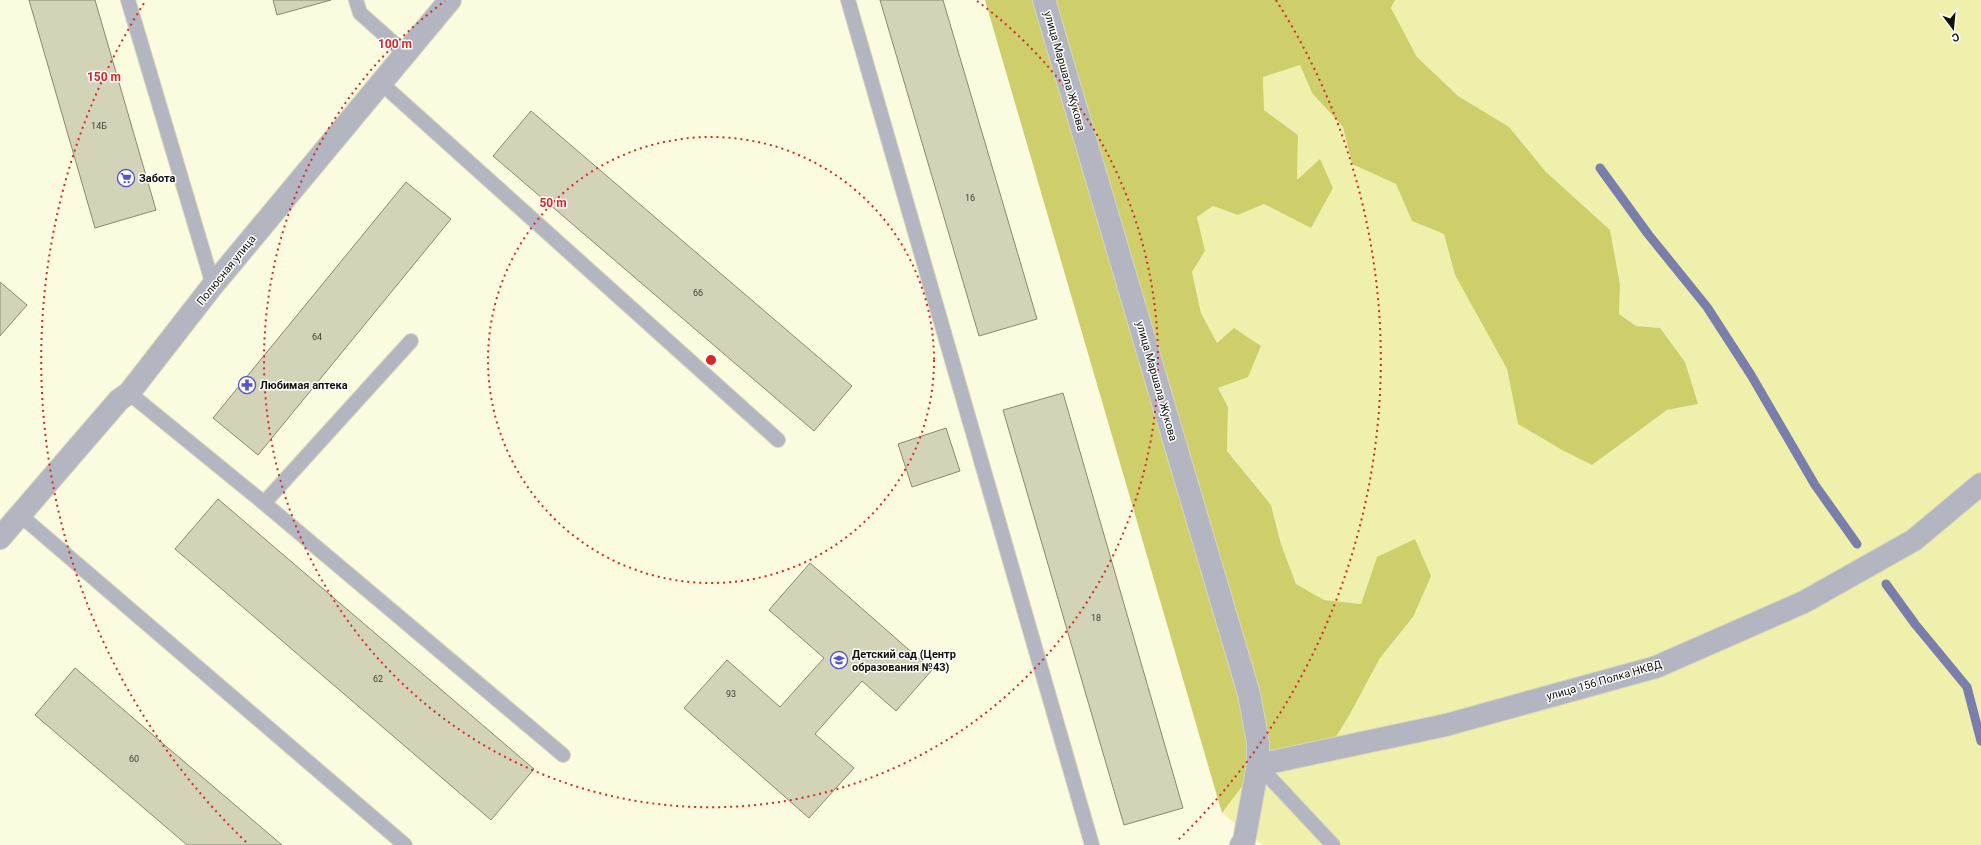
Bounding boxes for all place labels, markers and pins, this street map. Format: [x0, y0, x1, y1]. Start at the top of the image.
supermarket icon: Забота [116, 168, 136, 188]
place label: Забота [139, 172, 176, 185]
centre of rings [704, 353, 718, 367]
pharmacy icon: Любимая аптека [237, 375, 257, 395]
place label: Любимая аптека [260, 379, 348, 392]
place label: Детский сад (Центр образования №43) [852, 648, 956, 674]
school or university icon: Детский сад (Центр образования №43) [829, 650, 849, 670]

